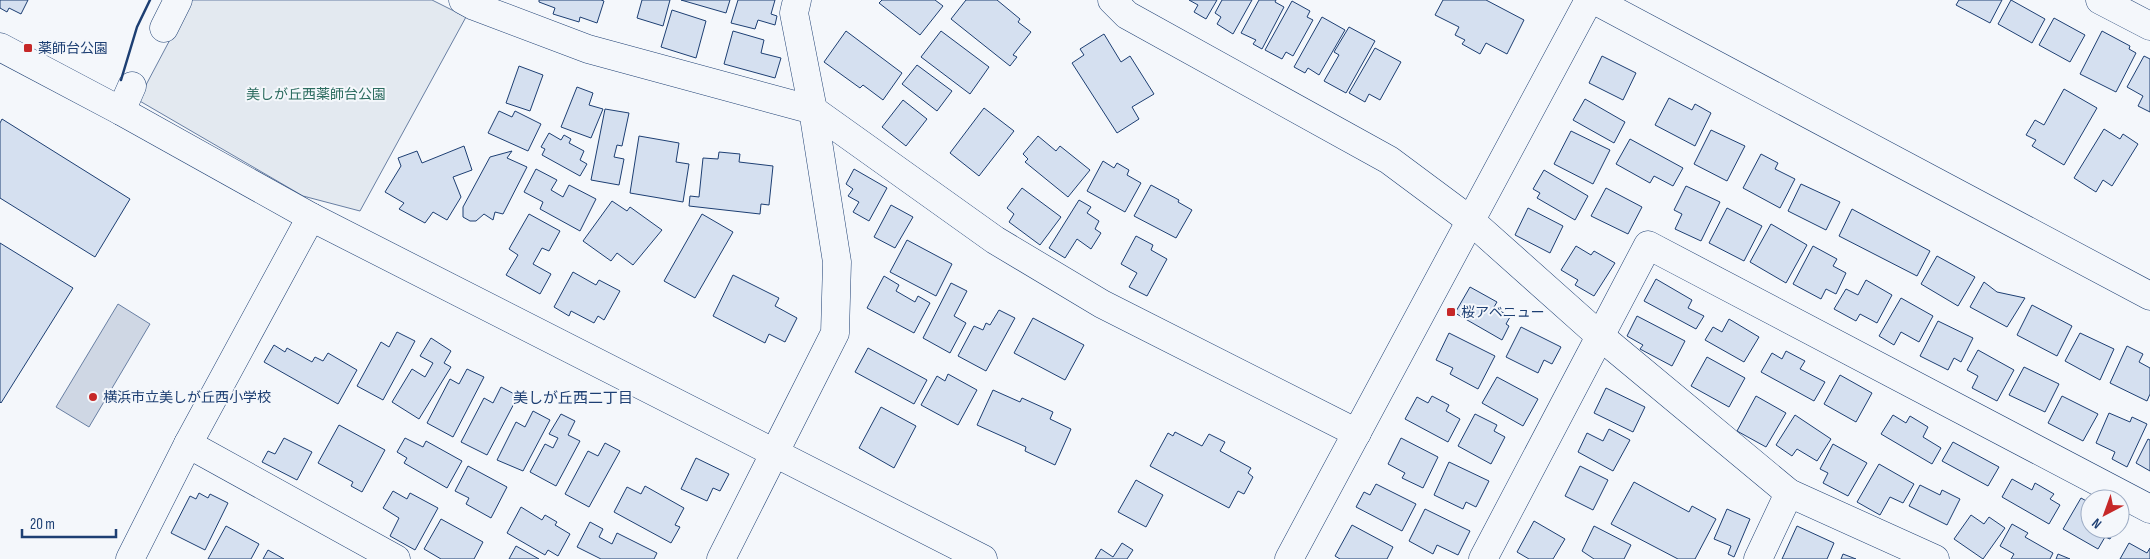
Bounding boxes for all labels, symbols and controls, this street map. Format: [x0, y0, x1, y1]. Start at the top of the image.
place label: 薬師台公園 [38, 40, 108, 57]
marker: 薬師台公園 [22, 42, 34, 54]
park label: 美しが丘西薬師台公園 [246, 86, 386, 103]
place label: 桜アベニュー [1461, 304, 1545, 321]
marker: 桜アベニュー [1445, 306, 1457, 318]
place label: 横浜市立美しが丘西小学校 [103, 389, 271, 406]
district label: 美しが丘西二丁目 [513, 389, 633, 408]
marker: 横浜市立美しが丘西小学校 [87, 391, 99, 403]
north arrow [2080, 489, 2130, 539]
scale bar [22, 506, 116, 538]
text: 20 m [30, 515, 55, 534]
text: N [2088, 515, 2105, 532]

